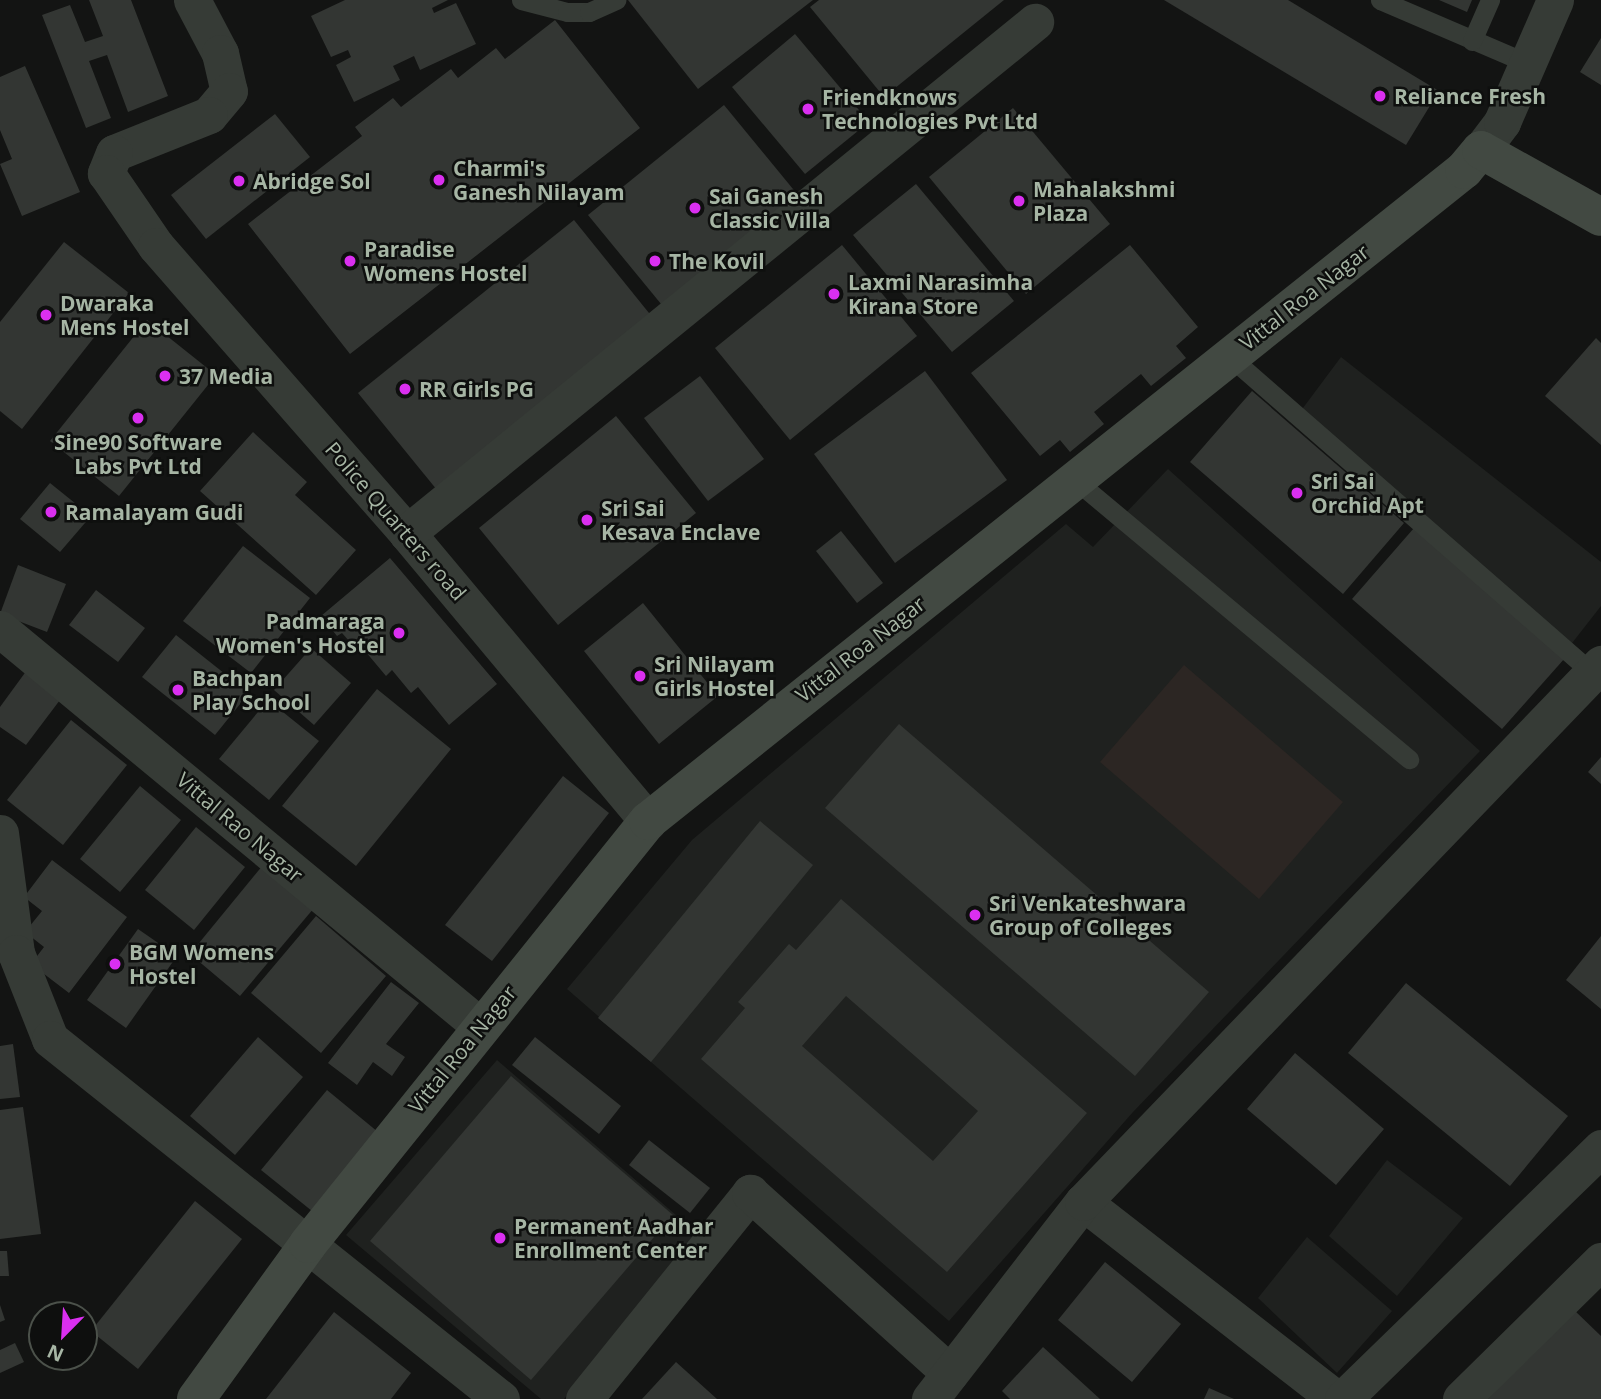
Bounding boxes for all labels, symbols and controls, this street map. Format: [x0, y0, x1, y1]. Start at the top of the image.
place label: Reliance Fresh [1394, 83, 1546, 109]
place label: Friendknows Technologies Pvt Ltd [822, 84, 1038, 134]
marker: Reliance Fresh [1372, 88, 1388, 104]
marker: Friendknows Technologies Pvt Ltd [800, 101, 816, 117]
place label: Charmi's Ganesh Nilayam [453, 155, 625, 205]
place label: Abridge Sol [253, 168, 371, 194]
marker: Charmi's Ganesh Nilayam [431, 172, 447, 188]
marker: Abridge Sol [231, 173, 247, 189]
place label: Mahalakshmi Plaza [1033, 176, 1175, 226]
place label: Sai Ganesh Classic Villa [709, 183, 831, 233]
marker: Mahalakshmi Plaza [1011, 193, 1027, 209]
marker: Sai Ganesh Classic Villa [687, 200, 703, 216]
place label: Paradise Womens Hostel [364, 236, 527, 286]
street label: Vittal Roa Nagar [1234, 239, 1374, 355]
place label: The Kovil [669, 248, 765, 274]
marker: Paradise Womens Hostel [342, 253, 358, 269]
marker: The Kovil [647, 253, 663, 269]
place label: Laxmi Narasimha Kirana Store [848, 269, 1033, 319]
marker: Laxmi Narasimha Kirana Store [826, 286, 842, 302]
place label: Dwaraka Mens Hostel [60, 290, 189, 340]
marker: Dwaraka Mens Hostel [38, 307, 54, 323]
place label: 37 Media [179, 363, 273, 389]
marker: 37 Media [157, 368, 173, 384]
place label: RR Girls PG [419, 376, 534, 402]
marker: RR Girls PG [397, 381, 413, 397]
marker: Sine90 Software Labs Pvt Ltd [130, 410, 146, 426]
place label: Sine90 Software Labs Pvt Ltd [54, 429, 222, 479]
street label: Police Quarters road [320, 437, 472, 605]
place label: Sri Sai Orchid Apt [1311, 468, 1424, 518]
marker: Sri Sai Orchid Apt [1289, 485, 1305, 501]
place label: Sri Sai Kesava Enclave [601, 495, 760, 545]
place label: Ramalayam Gudi [65, 499, 243, 525]
marker: Ramalayam Gudi [43, 504, 59, 520]
marker: Sri Sai Kesava Enclave [579, 512, 595, 528]
street label: Vittal Roa Nagar [790, 591, 930, 707]
place label: Padmaraga Women's Hostel [216, 608, 385, 658]
marker: Padmaraga Women's Hostel [391, 625, 407, 641]
place label: Sri Nilayam Girls Hostel [654, 651, 775, 701]
place label: Bachpan Play School [192, 665, 310, 715]
marker: Sri Nilayam Girls Hostel [632, 668, 648, 684]
marker: Bachpan Play School [170, 682, 186, 698]
street label: Vittal Rao Nagar [172, 767, 308, 887]
place label: Sri Venkateshwara Group of Colleges [989, 890, 1186, 940]
marker: Sri Venkateshwara Group of Colleges [967, 907, 983, 923]
place label: BGM Womens Hostel [129, 939, 274, 989]
marker: BGM Womens Hostel [107, 956, 123, 972]
street label: Vittal Roa Nagar [403, 980, 521, 1118]
place label: Permanent Aadhar Enrollment Center [514, 1213, 714, 1263]
marker: Permanent Aadhar Enrollment Center [492, 1230, 508, 1246]
north arrow [28, 1301, 98, 1371]
text: N [43, 1338, 68, 1368]

